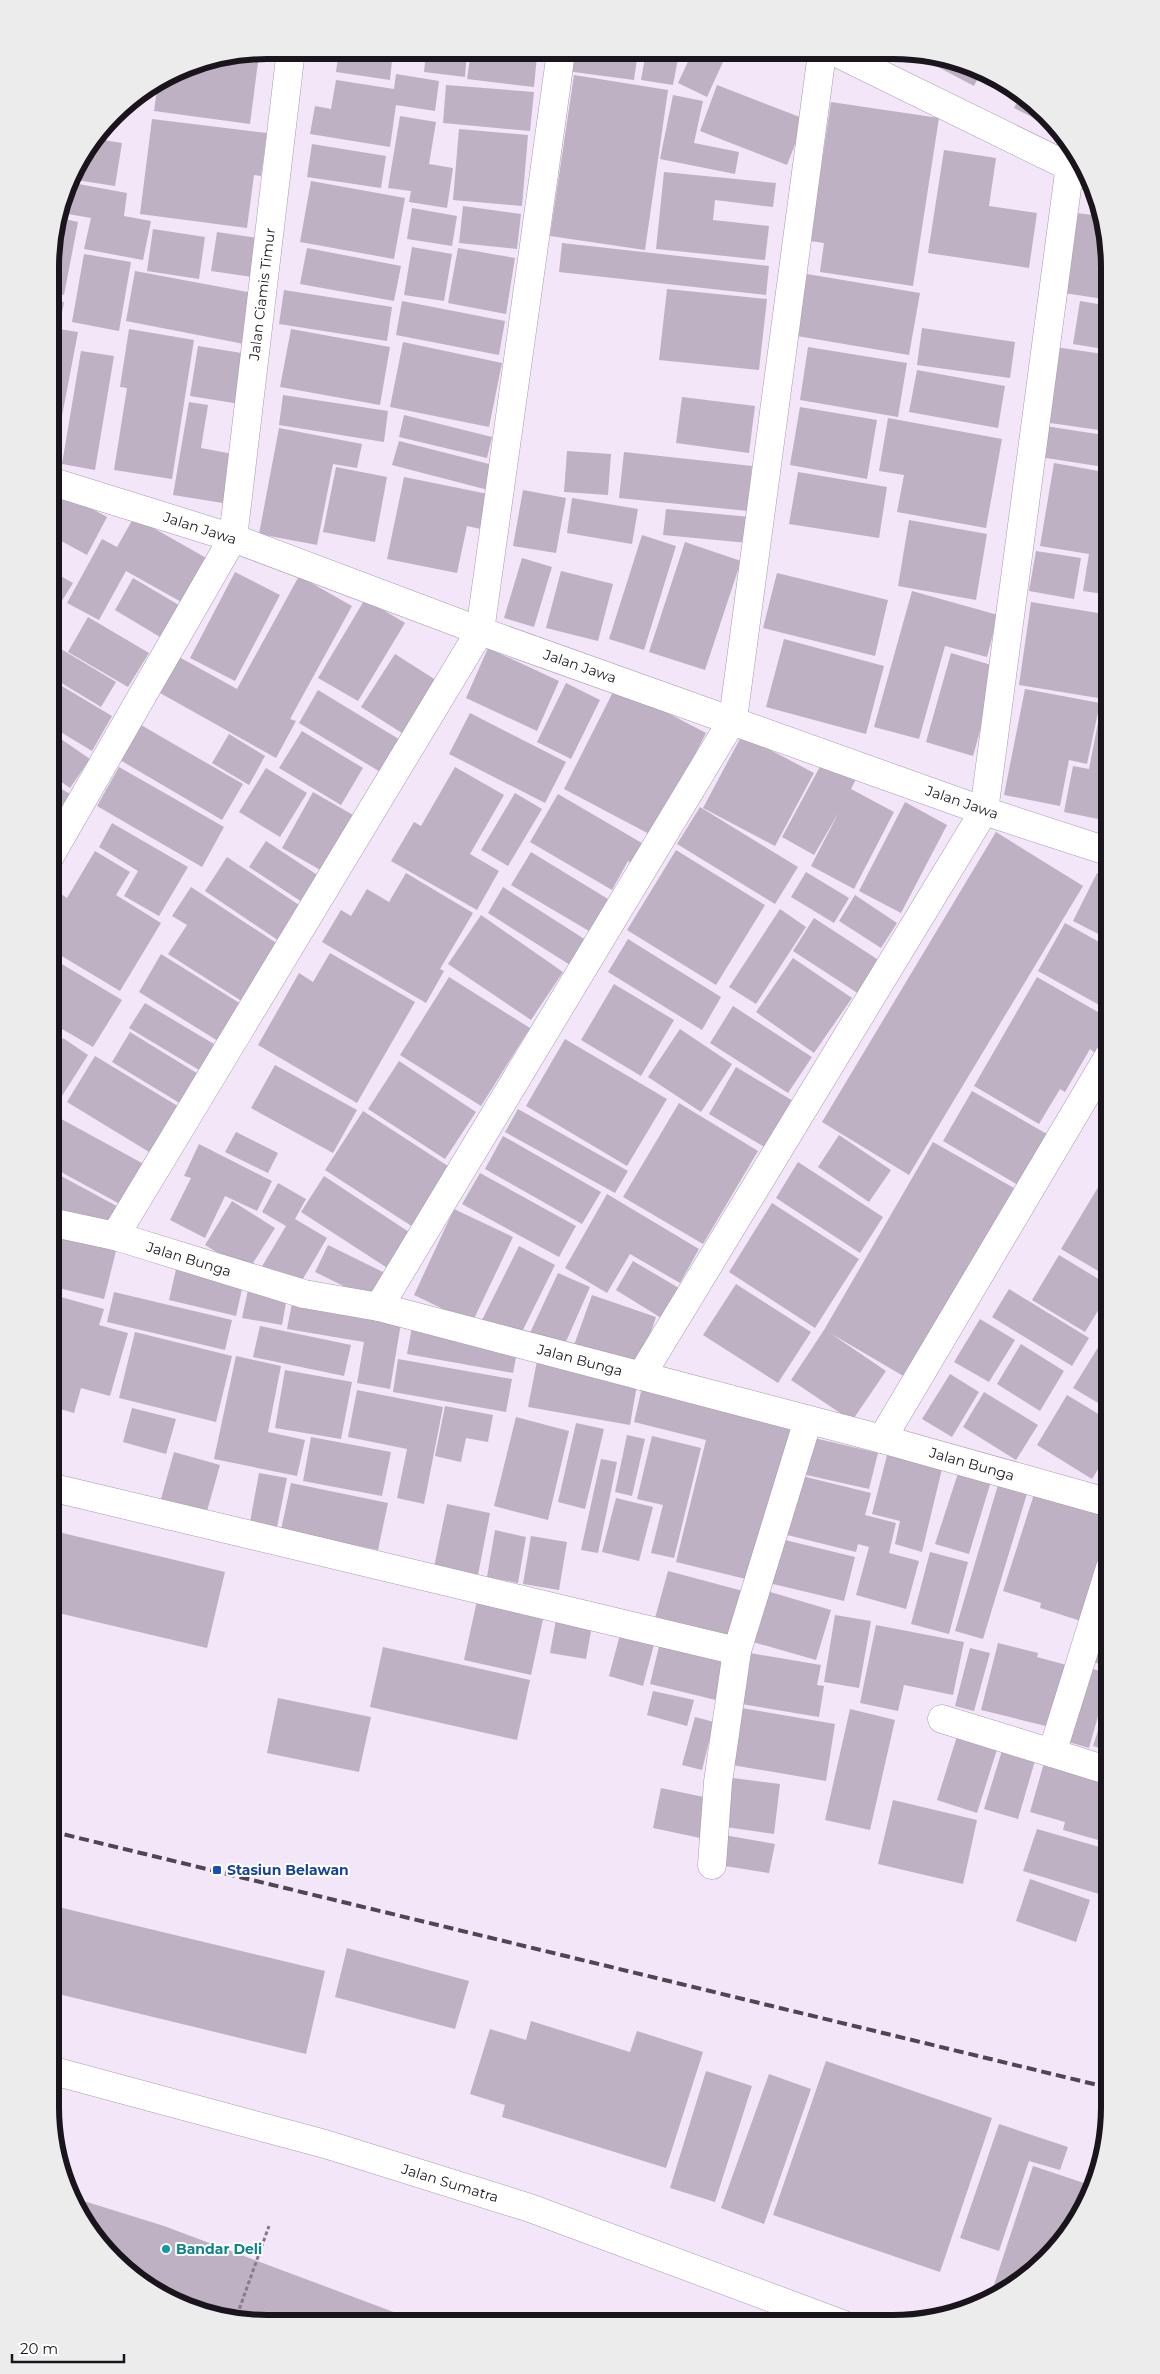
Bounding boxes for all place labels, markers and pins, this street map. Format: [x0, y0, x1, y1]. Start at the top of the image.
place label: Stasiun Belawan [227, 1861, 349, 1879]
marker: Stasiun Belawan [211, 1864, 223, 1876]
place label: Bandar Deli [176, 2240, 262, 2258]
marker: Bandar Deli [160, 2243, 172, 2255]

